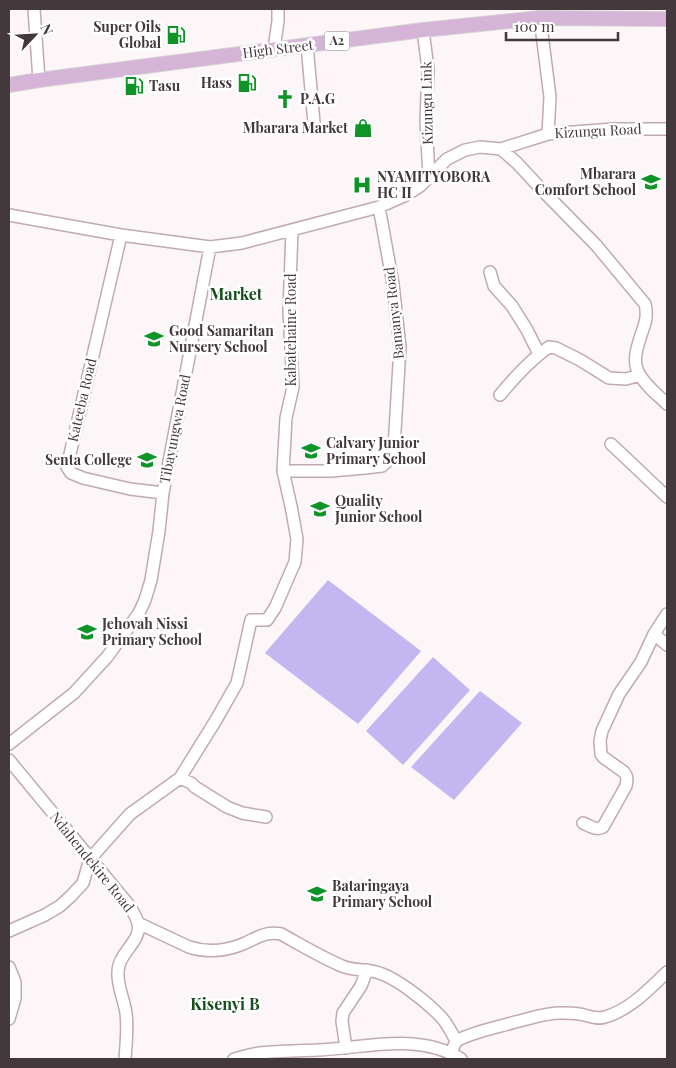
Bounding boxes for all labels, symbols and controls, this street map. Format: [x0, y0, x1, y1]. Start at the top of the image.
north arrow [10, 10, 60, 60]
scale bar [506, 10, 618, 42]
text: 100 m [514, 16, 555, 36]
place label: Super Oils Global [93, 17, 162, 52]
text: N [36, 21, 58, 38]
fuel station icon: Super Oils Global [165, 24, 187, 46]
road number: A2 [324, 31, 350, 50]
street label: High Street [241, 35, 316, 62]
street label: Kizungu Link [416, 61, 437, 145]
fuel station icon: Hass [236, 72, 258, 94]
place label: Hass [201, 73, 232, 92]
fuel station icon: Tasu [123, 75, 145, 97]
place label: Tasu [149, 76, 181, 95]
church icon: P.A.G [274, 88, 296, 110]
place label: P.A.G [300, 89, 335, 108]
shop icon: Mbarara Market [352, 117, 374, 139]
place label: Mbarara Market [243, 118, 348, 137]
street label: Kizungu Road [554, 119, 642, 142]
place label: Mbarara Comfort School [535, 164, 637, 199]
place label: NYAMITYOBORA HC II [377, 167, 491, 202]
school or university icon: Mbarara Comfort School [640, 171, 662, 193]
hospital icon: NYAMITYOBORA HC II [351, 174, 373, 196]
street label: Bamanya Road [379, 266, 408, 360]
street label: Kabatehaine Road [281, 273, 300, 387]
district label: Market [210, 283, 263, 304]
place label: Good Samaritan Nursery School [169, 321, 274, 356]
school or university icon: Good Samaritan Nursery School [143, 328, 165, 350]
street label: Kateeba Road [63, 356, 100, 444]
street label: Tibayungwa Road [155, 373, 194, 485]
place label: Calvary Junior Primary School [326, 433, 427, 468]
school or university icon: Calvary Junior Primary School [300, 440, 322, 462]
school or university icon: Senta College [136, 449, 158, 471]
place label: Senta College [45, 450, 132, 469]
place label: Quality Junior School [334, 491, 423, 526]
school or university icon: Quality Junior School [309, 498, 331, 520]
place label: Jehovah Nissi Primary School [101, 614, 203, 649]
school or university icon: Jehovah Nissi Primary School [76, 621, 98, 643]
street label: Ndahendekire Road [46, 808, 139, 916]
place label: Bataringaya Primary School [332, 876, 433, 911]
school or university icon: Bataringaya Primary School [306, 883, 328, 905]
district label: Kisenyi B [190, 993, 260, 1014]

